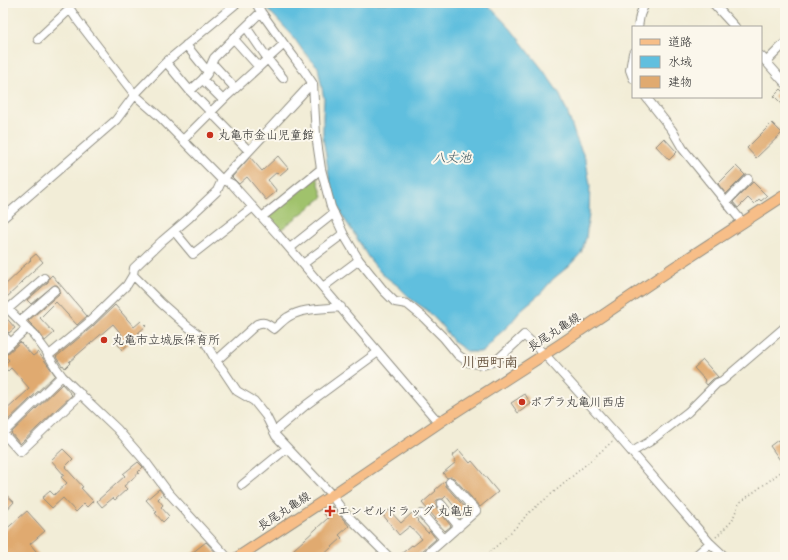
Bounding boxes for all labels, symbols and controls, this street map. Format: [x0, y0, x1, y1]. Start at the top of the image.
legend [632, 26, 762, 98]
text: 道路 [668, 33, 692, 49]
text: 水域 [668, 53, 692, 69]
text: 建物 [668, 73, 692, 89]
place label: 丸亀市金山児童館 [218, 126, 314, 142]
marker: 丸亀市金山児童館 [205, 130, 215, 140]
water label: 八丈池 [432, 148, 472, 165]
street label: 長尾丸亀線 [524, 308, 583, 354]
place label: 丸亀市立城辰保育所 [112, 331, 220, 347]
marker: 丸亀市立城辰保育所 [99, 335, 109, 345]
district label: 川西町南 [462, 352, 518, 371]
place label: ポプラ丸亀川西店 [530, 393, 626, 409]
marker: ポプラ丸亀川西店 [517, 397, 527, 407]
street label: 長尾丸亀線 [254, 487, 313, 533]
place label: エンゼルドラッグ 丸亀店 [338, 502, 474, 518]
marker: エンゼルドラッグ 丸亀店 [325, 506, 335, 516]

